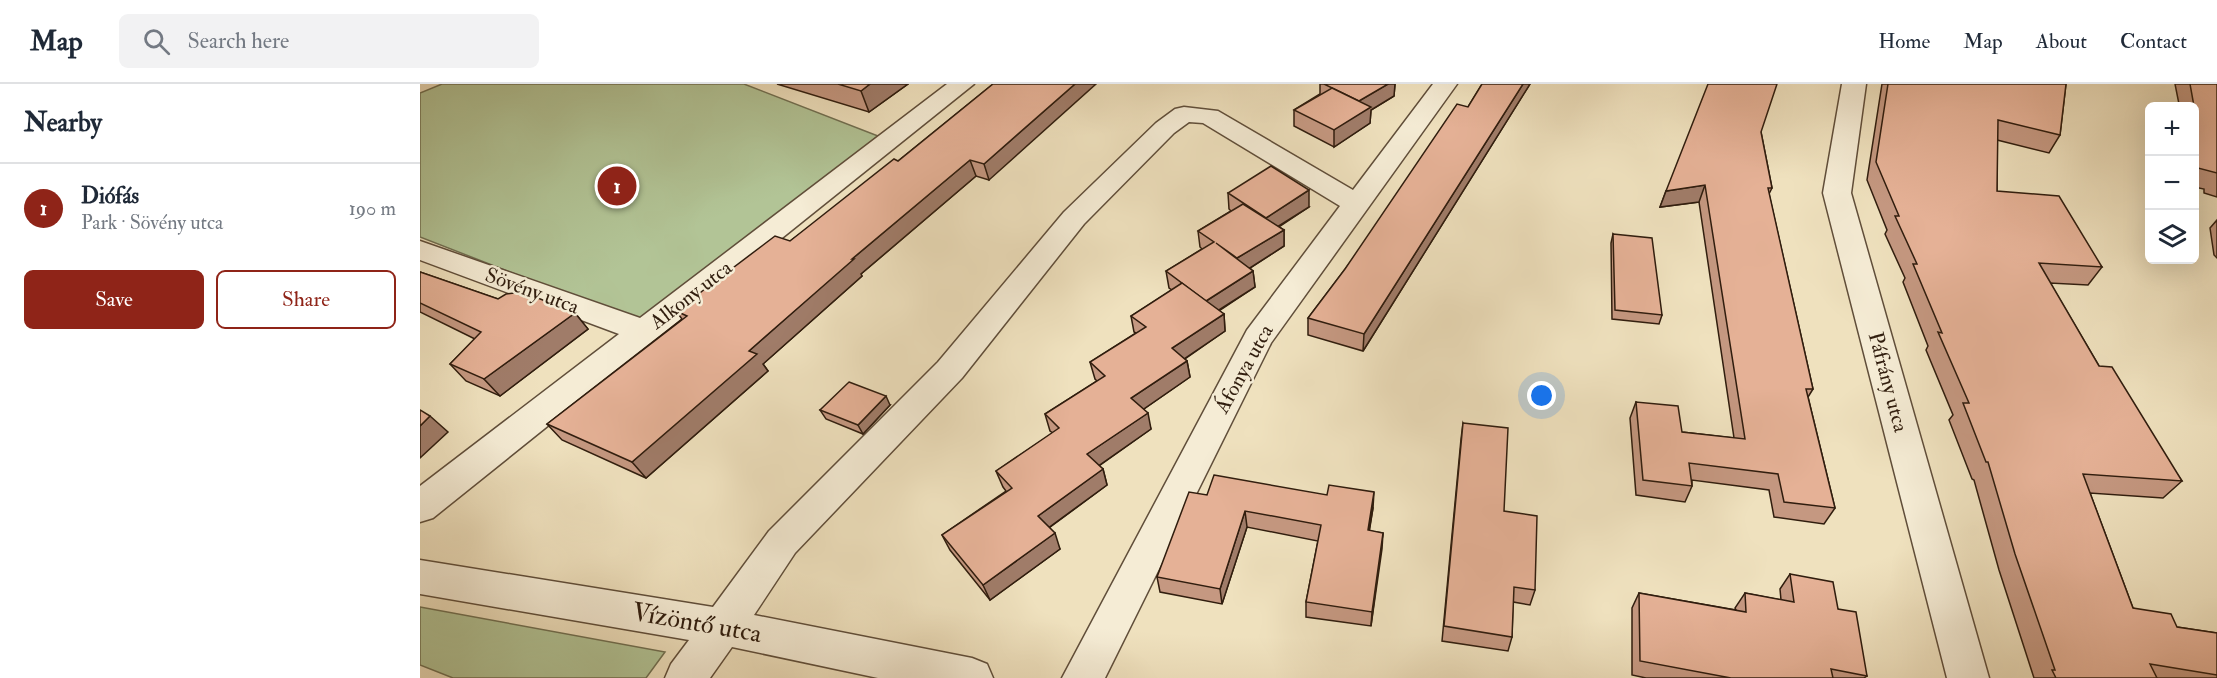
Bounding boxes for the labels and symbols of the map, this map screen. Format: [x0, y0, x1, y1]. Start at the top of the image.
pin: 1 [598, 164, 636, 208]
street label: Alkony utca [644, 254, 738, 336]
street label: Sövény utca [481, 262, 583, 321]
street label: Áfonya utca [1208, 319, 1280, 419]
street label: Páfrány utca [1862, 329, 1914, 435]
your location [1527, 381, 1556, 410]
street label: Vízöntő utca [630, 596, 764, 650]

